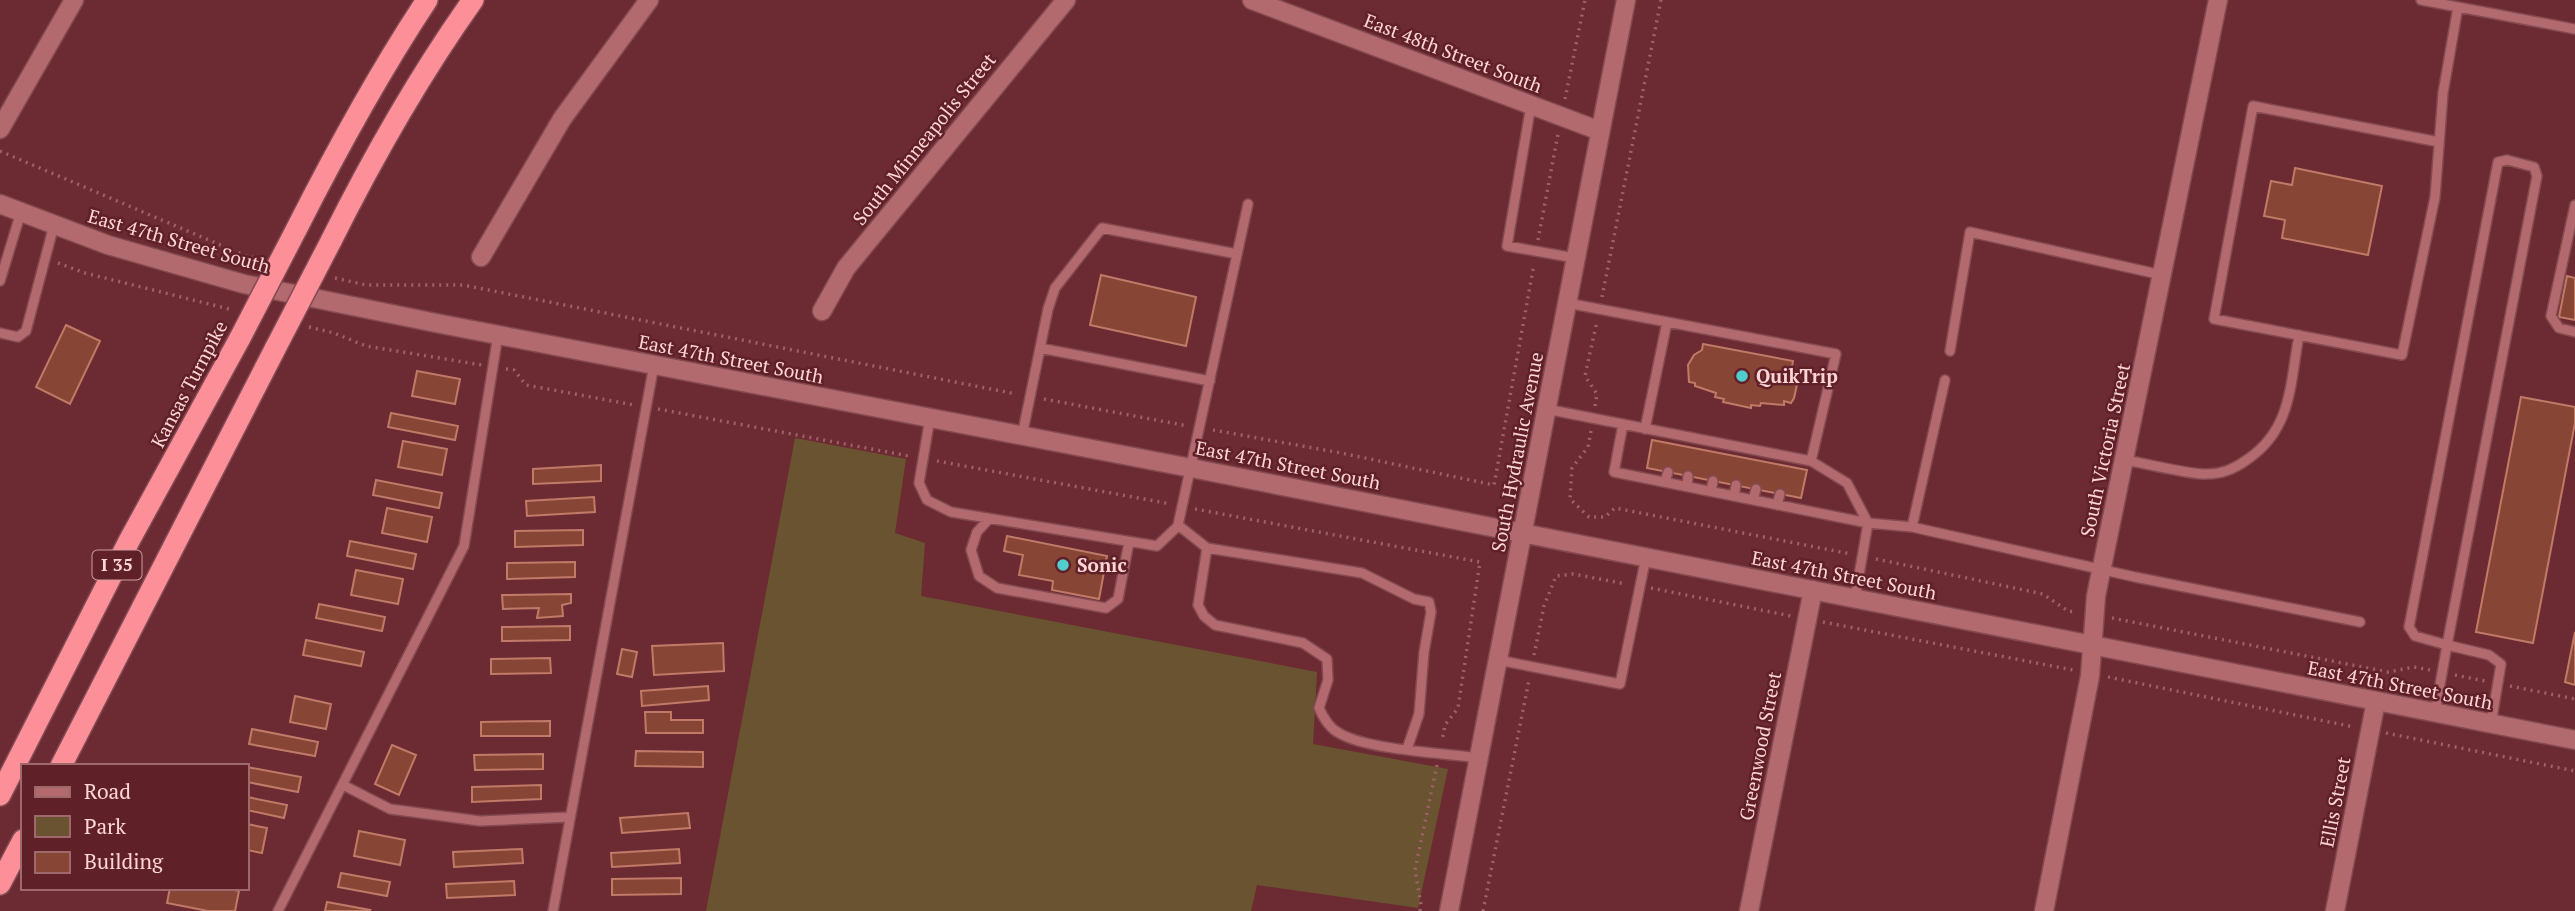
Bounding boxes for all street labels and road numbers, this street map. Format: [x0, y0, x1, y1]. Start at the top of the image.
street label: East 48th Street South [1361, 7, 1546, 98]
street label: South Minneapolis Street [846, 47, 1001, 230]
street label: East 47th Street South [85, 203, 273, 278]
street label: Kansas Turnpike [145, 316, 232, 451]
street label: East 47th Street South [636, 328, 826, 389]
street label: South Hydraulic Avenue [1485, 350, 1548, 554]
street label: South Victoria Street [2074, 361, 2135, 539]
street label: East 47th Street South [1193, 434, 1383, 495]
street label: East 47th Street South [1749, 544, 1939, 605]
road number: I 35 [92, 550, 142, 580]
street label: East 47th Street South [2305, 654, 2495, 715]
street label: Greenwood Street [1733, 669, 1786, 823]
street label: Ellis Street [2313, 754, 2356, 849]

